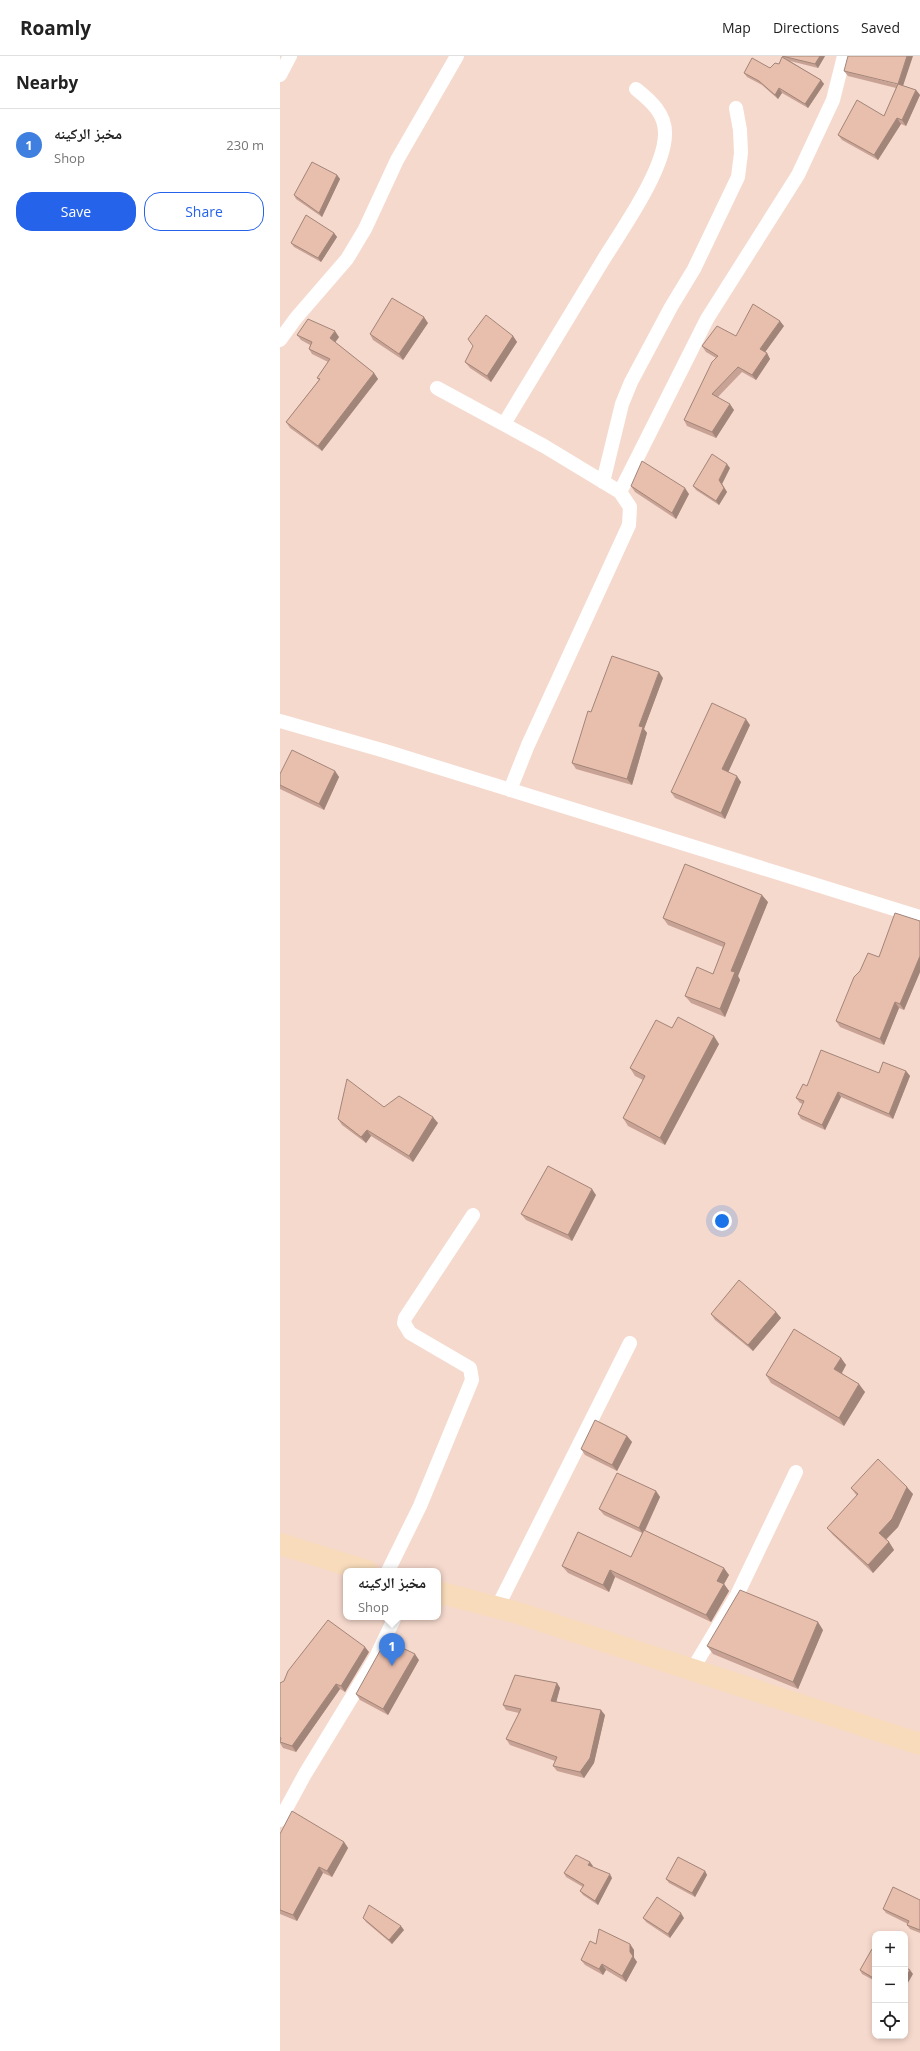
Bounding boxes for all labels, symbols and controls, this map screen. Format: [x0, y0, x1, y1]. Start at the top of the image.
text: Roamly [20, 15, 91, 41]
text: Map [722, 18, 751, 37]
text: Directions [773, 18, 839, 37]
text: Saved [861, 18, 900, 37]
text: Nearby [16, 71, 78, 94]
text: مخبز الركينه [54, 123, 122, 143]
text: 1 [25, 136, 33, 154]
text: 230 m [226, 136, 264, 154]
text: Shop [54, 149, 85, 167]
button: Save [16, 192, 136, 231]
button: Share [144, 192, 264, 231]
your location [712, 1211, 732, 1231]
popup [343, 1568, 441, 1620]
text: مخبز الركينه [358, 1572, 426, 1592]
text: Shop [358, 1598, 389, 1616]
pin: 1 [379, 1633, 405, 1666]
map controls [872, 1931, 908, 2039]
button: + [872, 1931, 908, 1967]
button: − [872, 1967, 908, 2003]
button: locate [872, 2003, 908, 2039]

